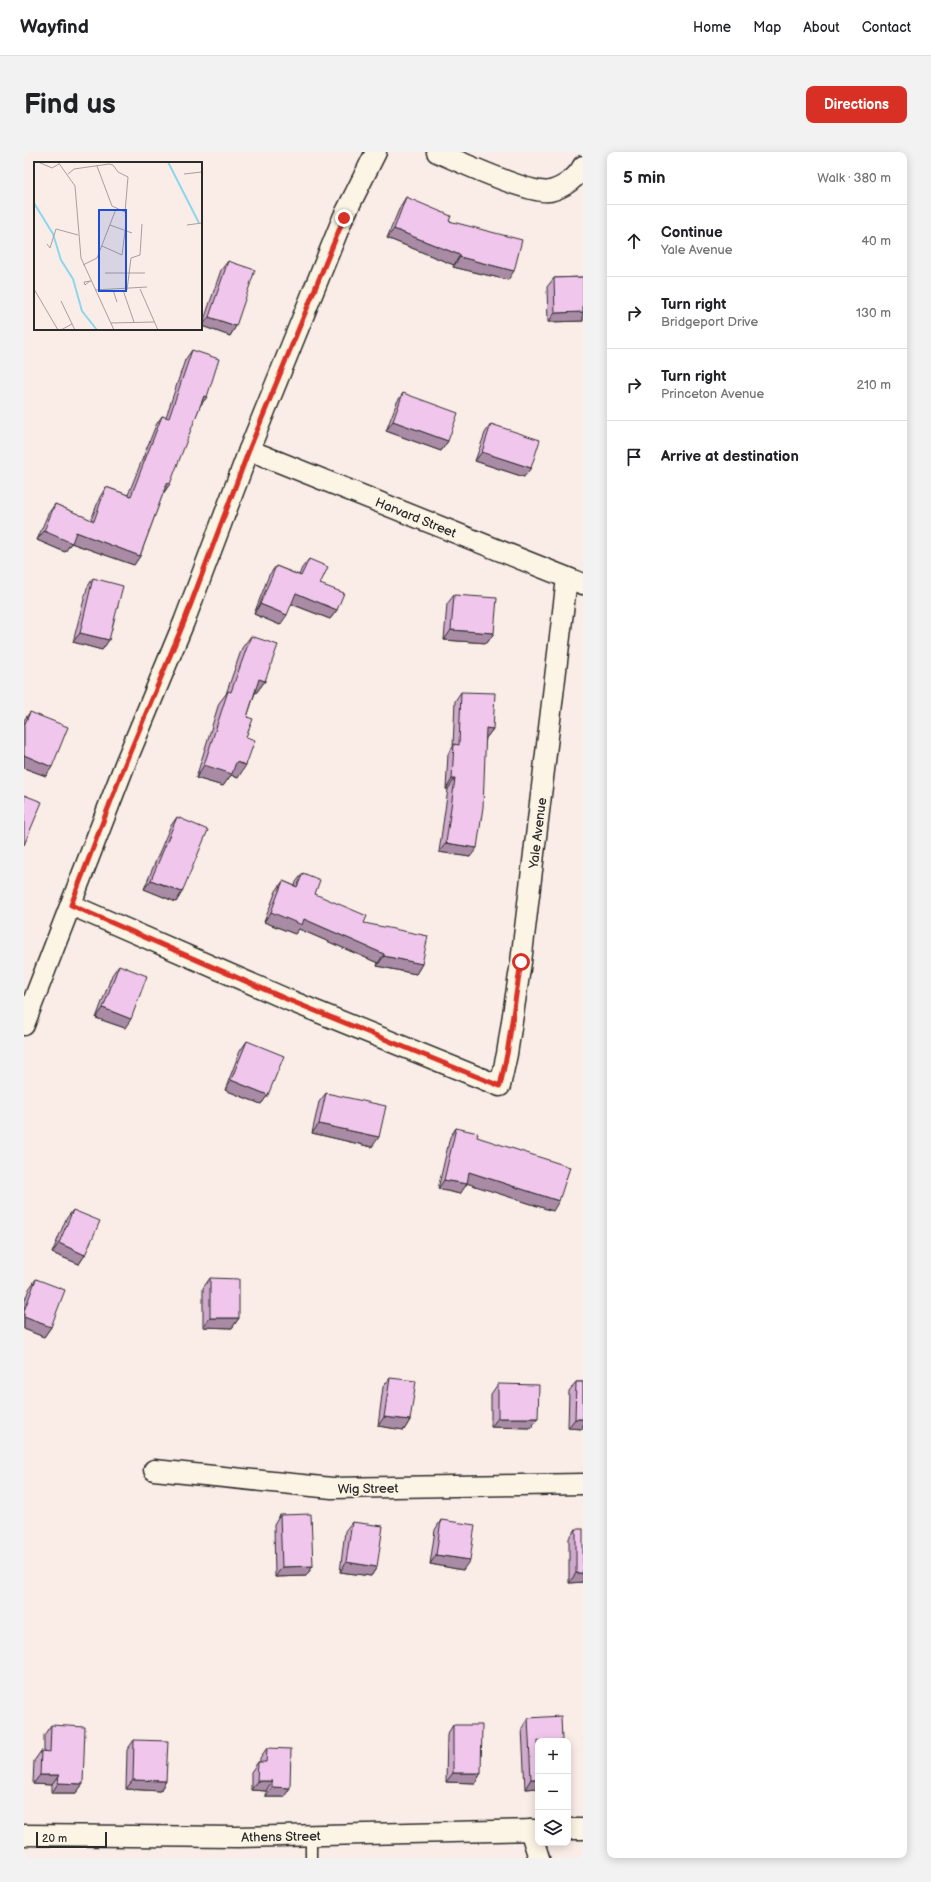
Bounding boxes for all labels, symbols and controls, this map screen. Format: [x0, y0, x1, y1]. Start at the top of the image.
text: Wayfind [20, 16, 89, 39]
text: Home [693, 19, 731, 36]
text: Map [753, 19, 781, 36]
text: About [803, 19, 840, 36]
text: Contact [862, 19, 911, 36]
button: Directions [806, 86, 907, 123]
text: Find us [24, 88, 116, 121]
inset map [34, 162, 202, 330]
text: 5 min [623, 168, 666, 188]
text: Walk · 380 m [817, 170, 891, 186]
route end [335, 209, 353, 227]
text: Continue [661, 223, 723, 242]
icon: ahead [623, 230, 645, 252]
text: 40 m [861, 233, 891, 249]
text: Yale Avenue [661, 242, 733, 258]
text: Turn right [661, 295, 726, 314]
icon: right [623, 302, 645, 324]
text: 130 m [856, 305, 891, 321]
text: Bridgeport Drive [661, 314, 758, 330]
text: Turn right [661, 367, 726, 386]
icon: right [623, 374, 645, 396]
text: 210 m [857, 377, 891, 393]
text: Princeton Avenue [661, 386, 764, 402]
icon: arrive [623, 446, 645, 468]
text: Arrive at destination [661, 447, 799, 466]
street label: Harvard Street [373, 494, 458, 541]
street label: Yale Avenue [526, 796, 550, 871]
route start [512, 953, 530, 971]
street label: Wig Street [338, 1480, 399, 1498]
map controls [535, 1738, 571, 1846]
button: + [535, 1738, 571, 1774]
button: − [535, 1774, 571, 1810]
button: layers [535, 1810, 571, 1846]
street label: Athens Street [241, 1828, 321, 1846]
scale bar [36, 1830, 107, 1849]
text: 20 m [42, 1832, 67, 1845]

